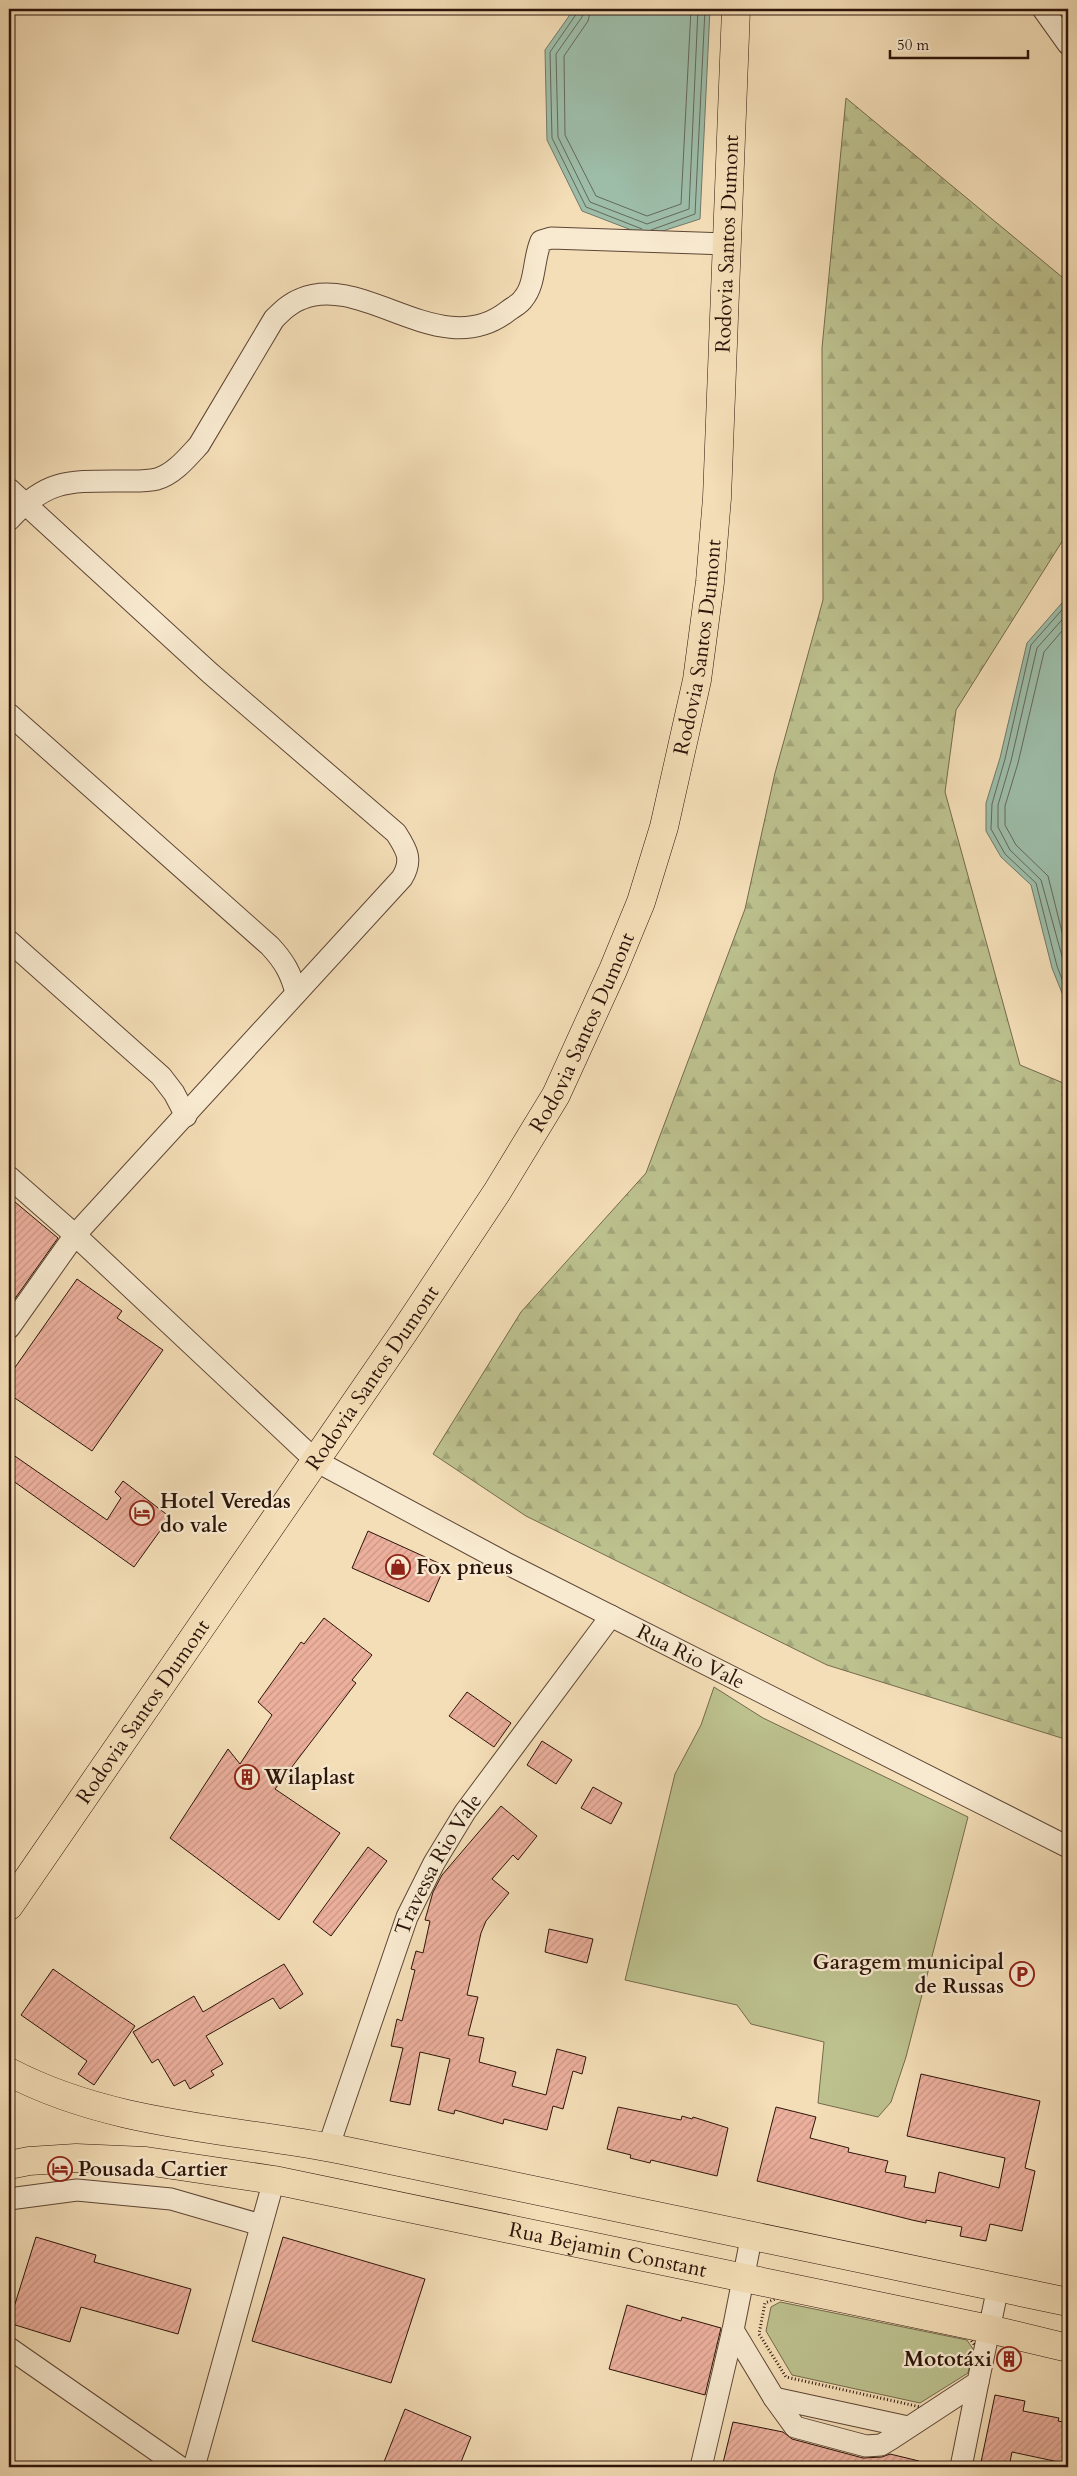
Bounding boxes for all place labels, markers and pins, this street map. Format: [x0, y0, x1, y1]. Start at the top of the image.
place label: Hotel Veredas do vale [160, 1487, 291, 1540]
hotel icon: Hotel Veredas do vale [129, 1500, 155, 1526]
place label: Fox pneus [416, 1553, 513, 1582]
shop icon: Fox pneus [385, 1554, 411, 1580]
place label: Wilaplast [263, 1763, 355, 1792]
building icon: Wilaplast [234, 1764, 260, 1790]
place label: Garagem municipal de Russas [813, 1948, 1004, 2001]
parking icon: Garagem municipal de Russas [1009, 1961, 1035, 1987]
place label: Pousada Cartier [78, 2155, 228, 2184]
hotel icon: Pousada Cartier [47, 2156, 73, 2182]
place label: Mototáxi [904, 2345, 992, 2374]
building icon: Mototáxi [996, 2346, 1022, 2372]

